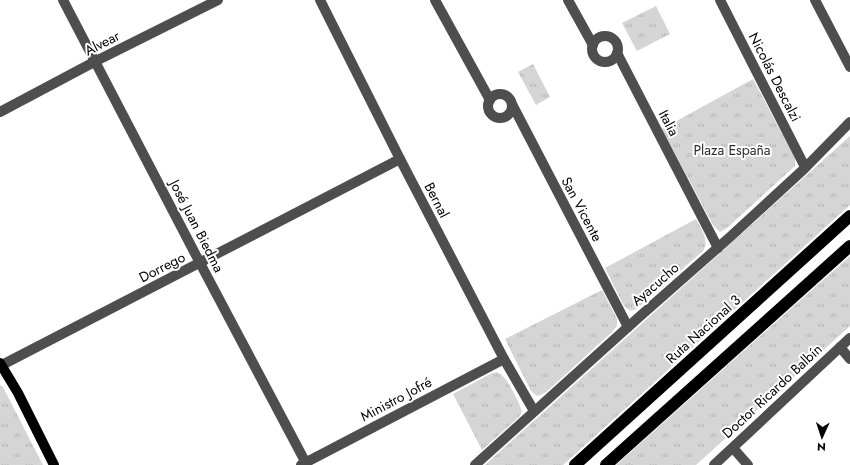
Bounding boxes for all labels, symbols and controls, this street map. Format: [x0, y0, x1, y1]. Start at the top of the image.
street label: Alvear [81, 26, 123, 60]
street label: Nicolás Descalzi [744, 29, 806, 125]
street label: Italia [654, 106, 684, 140]
park label: Plaza España [693, 140, 771, 160]
street label: San Vicente [557, 173, 607, 245]
street label: José Juan Biedma [164, 175, 229, 276]
street label: Bernal [420, 179, 454, 221]
street label: Dorrego [135, 247, 189, 287]
street label: Ayacucho [627, 257, 683, 310]
street label: Ruta Nacional 3 [661, 290, 745, 368]
street label: Doctor Ricardo Balbín [718, 339, 826, 443]
street label: Ministro Jofré [357, 372, 435, 426]
north arrow [802, 417, 842, 457]
text: N [817, 439, 826, 455]

